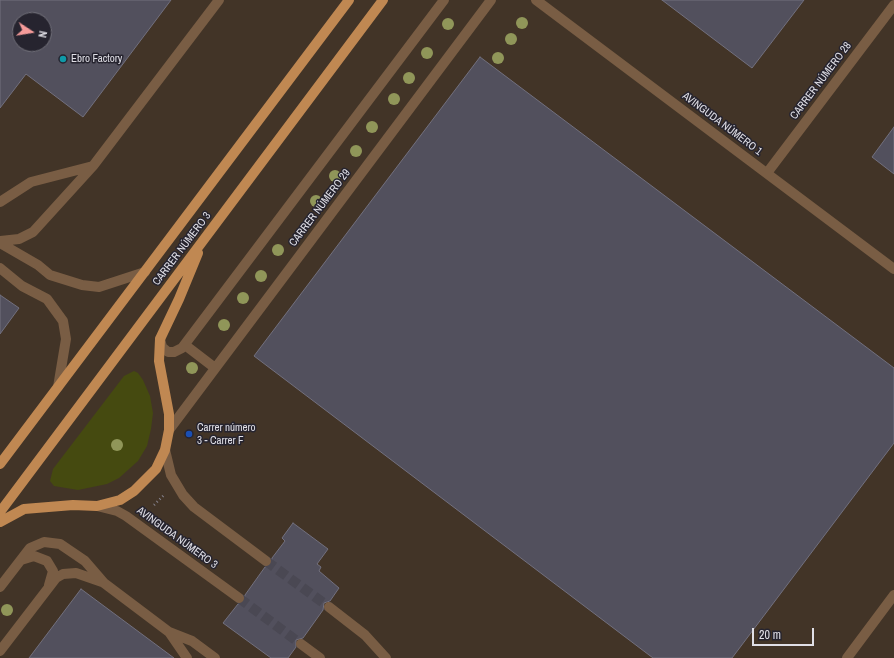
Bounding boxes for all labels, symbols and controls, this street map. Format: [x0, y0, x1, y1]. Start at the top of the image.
north arrow [12, 12, 52, 52]
text: N [35, 30, 50, 39]
street label: CARRER NÚMERO 28 [788, 40, 854, 122]
place label: Ebro Factory [71, 52, 122, 66]
marker: Ebro Factory [58, 54, 68, 64]
street label: AVINGUDA NÚMERO 1 [679, 90, 765, 158]
street label: CARRER NÚMERO 29 [287, 167, 353, 249]
street label: CARRER NÚMERO 3 [150, 210, 214, 288]
place label: Carrer número 3 - Carrer F [197, 421, 256, 447]
marker: Carrer número 3 - Carrer F [184, 429, 194, 439]
street label: AVINGUDA NÚMERO 3 [134, 504, 220, 572]
scale bar [754, 620, 816, 646]
text: 20 m [759, 627, 781, 643]

